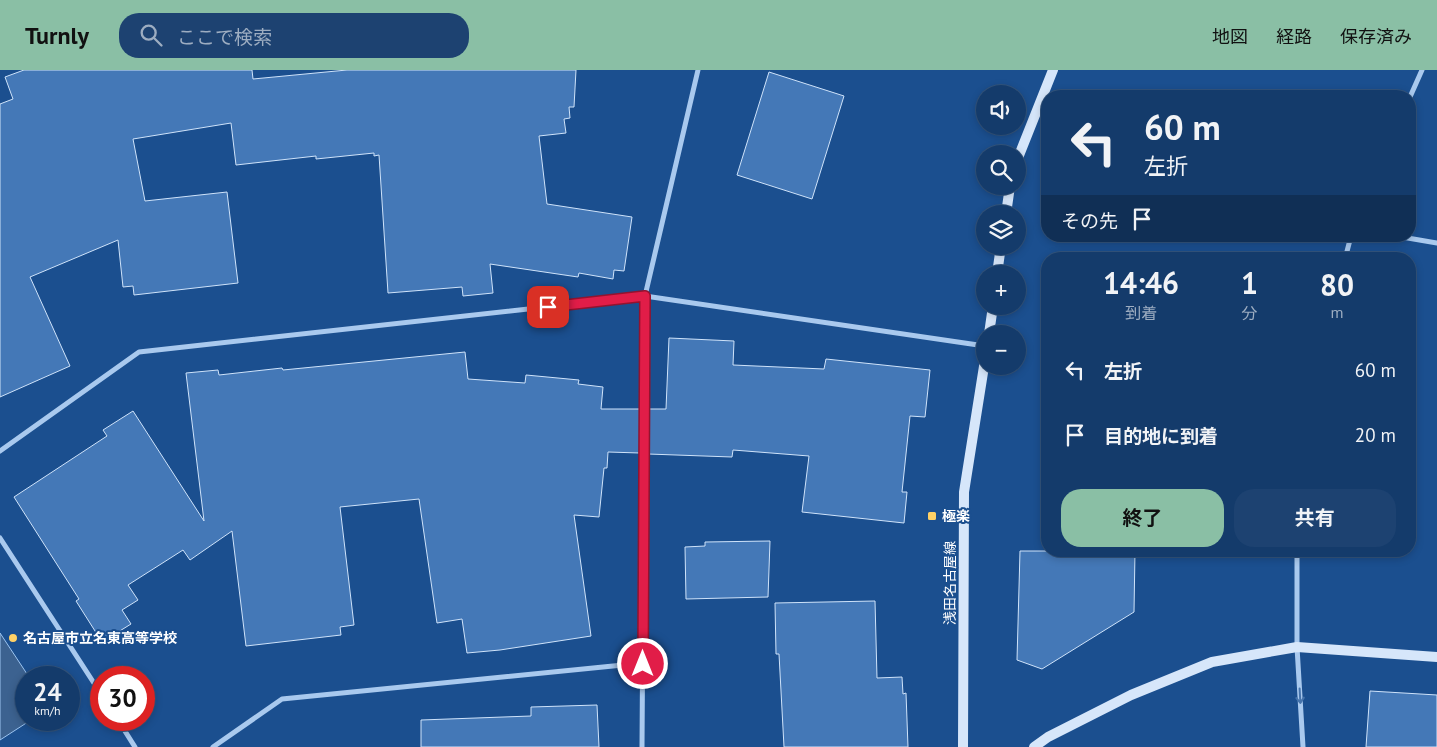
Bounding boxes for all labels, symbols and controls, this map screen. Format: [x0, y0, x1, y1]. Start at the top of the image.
search box [119, 13, 469, 58]
text: Turnly [25, 20, 89, 51]
icon: search [137, 21, 165, 49]
text: ここで検索 [177, 25, 272, 49]
text: 地図 [1212, 25, 1248, 48]
text: 経路 [1276, 25, 1312, 48]
text: 保存済み [1340, 25, 1412, 48]
map controls [976, 85, 1026, 375]
button: sound [976, 85, 1026, 135]
text: 60 m [1144, 104, 1221, 150]
icon: left [1061, 110, 1126, 175]
button: search [976, 145, 1026, 195]
text: 左折 [1144, 152, 1188, 180]
button: layers [976, 205, 1026, 255]
icon: arrive [1128, 205, 1156, 233]
text: その先 [1061, 209, 1118, 233]
text: 14:46 [1103, 263, 1179, 302]
text: 1 [1241, 263, 1258, 302]
button: + [976, 265, 1026, 315]
text: 80 [1320, 265, 1354, 304]
pin [527, 286, 569, 328]
icon: arrive [534, 293, 562, 321]
text: m [1331, 302, 1344, 322]
text: 到着 [1125, 303, 1157, 323]
text: 分 [1242, 303, 1258, 323]
button: − [976, 325, 1026, 375]
icon: left [1061, 356, 1089, 384]
text: 60 m [1355, 358, 1396, 382]
text: 左折 [1104, 359, 1142, 383]
icon: arrive [1061, 421, 1089, 449]
text: 20 m [1355, 423, 1396, 447]
text: 目的地に到着 [1104, 424, 1218, 448]
button: 終了 [1061, 489, 1224, 547]
button: 共有 [1234, 489, 1396, 547]
place label: 極楽 [942, 507, 970, 525]
marker: 極楽 [926, 510, 938, 522]
street label: 浅田名古屋線 [941, 541, 959, 625]
place label: 名古屋市立名東高等学校 [23, 629, 177, 647]
marker: 名古屋市立名東高等学校 [7, 632, 19, 644]
position arrow [616, 637, 668, 689]
speed limit sign: 30 [90, 666, 155, 731]
text: 24 [33, 676, 62, 708]
one-way arrow [1296, 687, 1305, 703]
text: km/h [34, 703, 61, 718]

